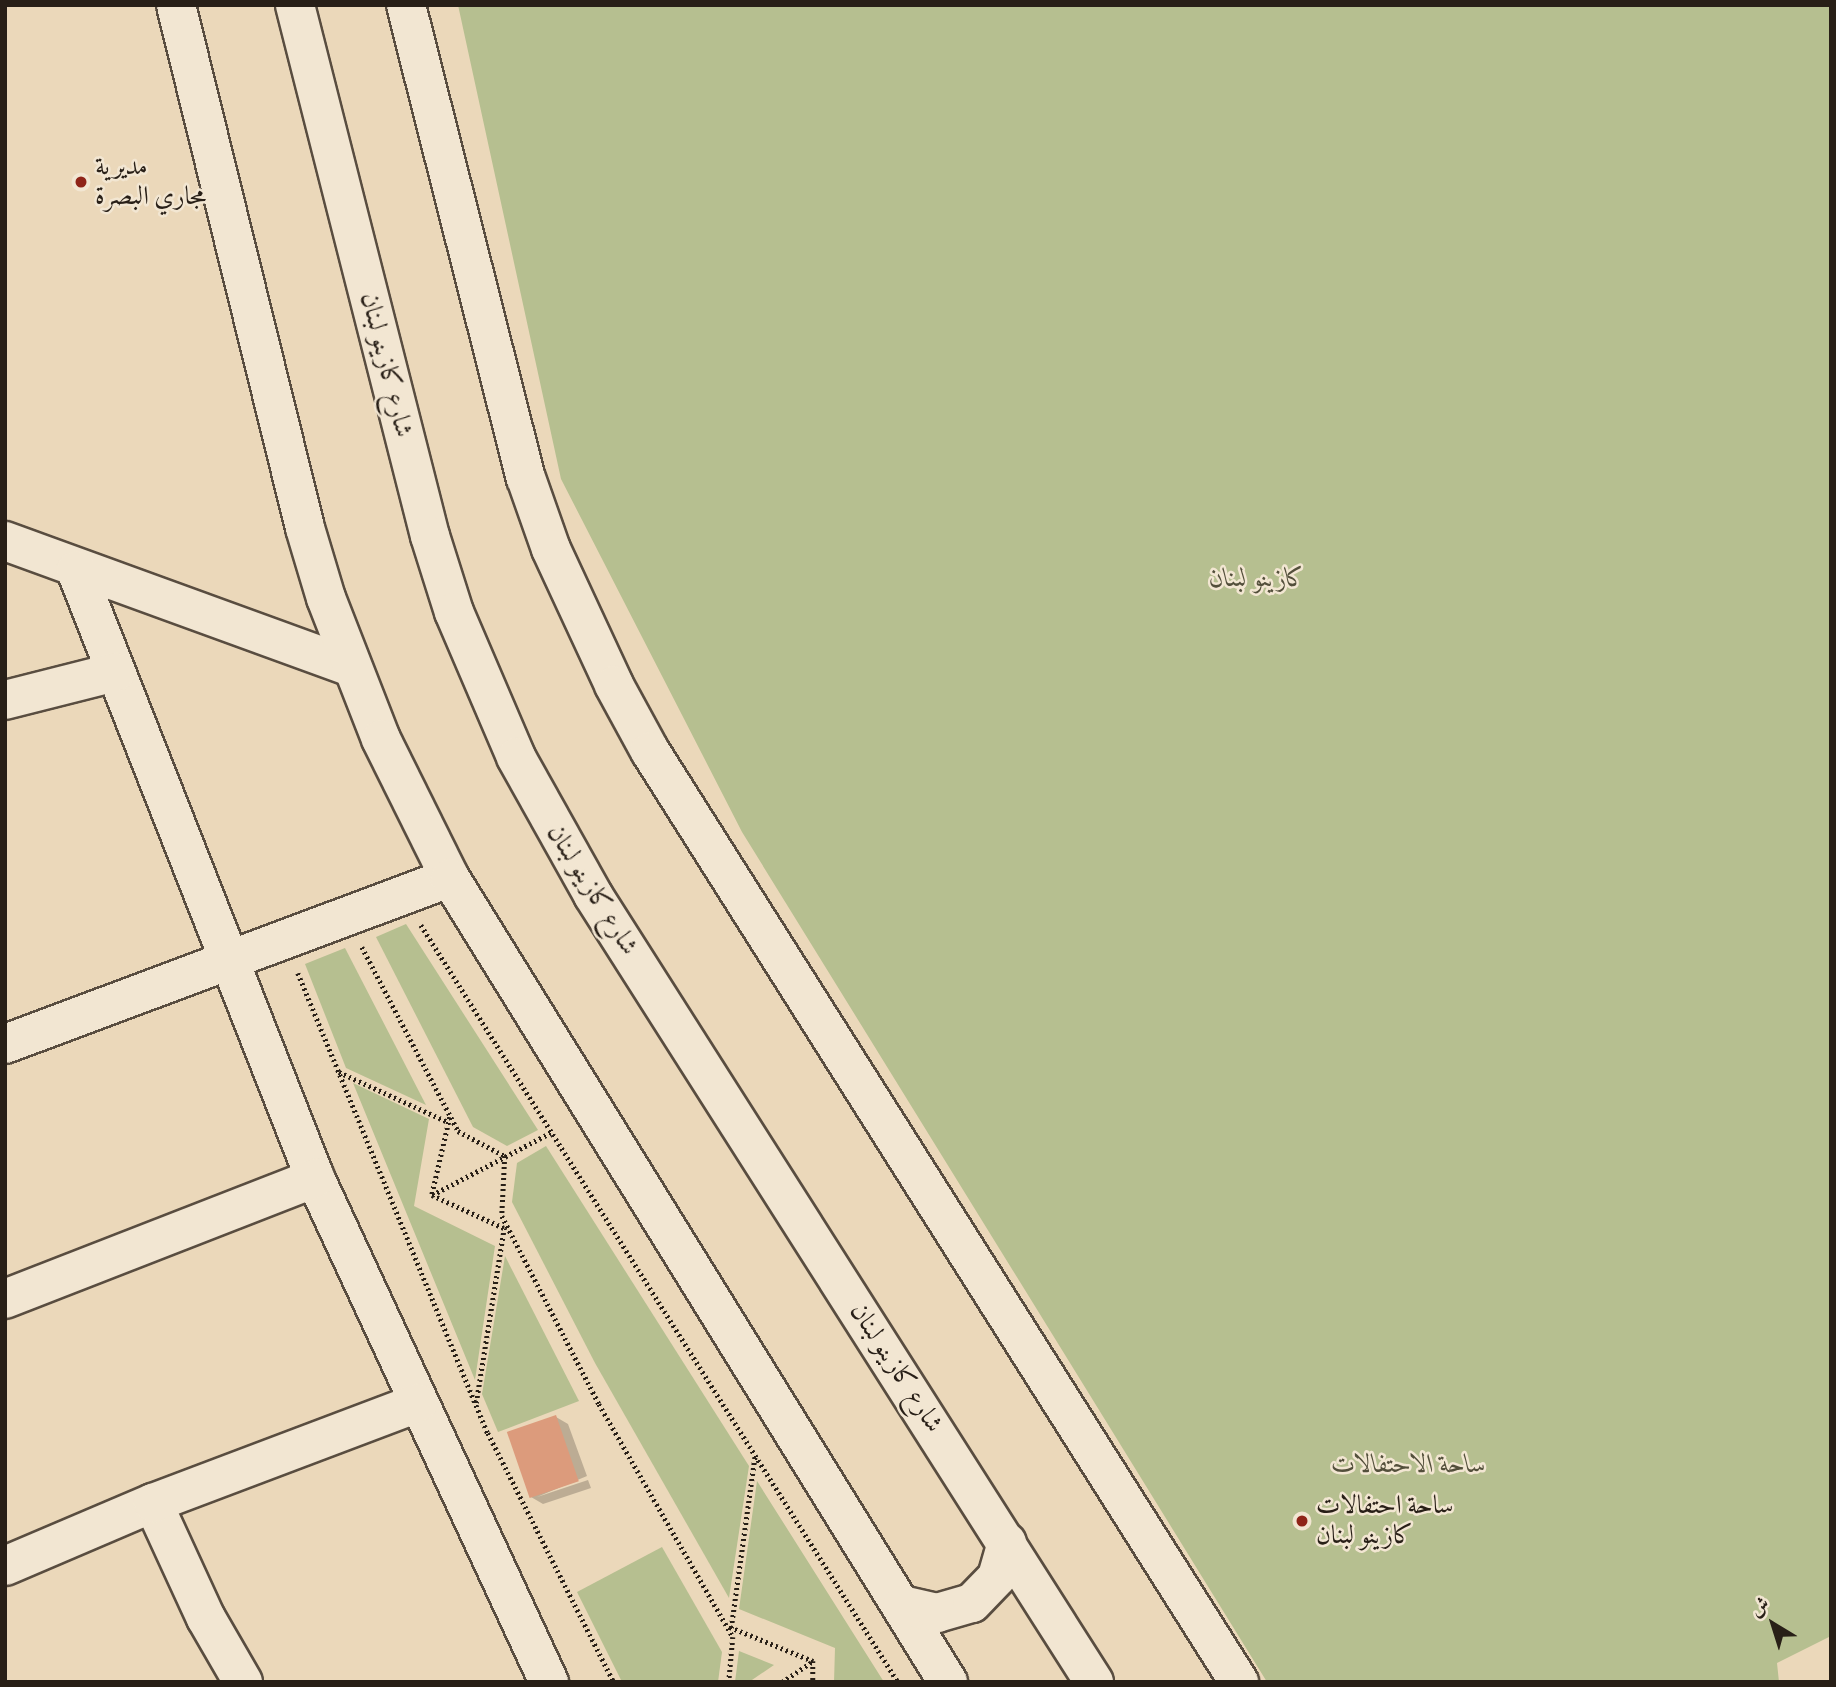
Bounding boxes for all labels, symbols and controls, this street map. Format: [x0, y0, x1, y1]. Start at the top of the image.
place label: مديرية مجاري البصرة [95, 151, 206, 212]
marker: مديرية مجاري البصرة [73, 174, 89, 190]
street label: شارع كازينو لبنان [353, 289, 419, 441]
park label: كازينو لبنان [1209, 563, 1307, 595]
street label: شارع كازينو لبنان [540, 819, 644, 961]
street label: شارع كازينو لبنان [843, 1297, 949, 1439]
park label: ساحة الاحتفالات [1332, 1449, 1486, 1481]
place label: ساحة احتفالات كازينو لبنان [1316, 1490, 1453, 1552]
marker: ساحة احتفالات كازينو لبنان [1294, 1513, 1310, 1529]
north arrow [1738, 1589, 1808, 1659]
text: ش [1745, 1592, 1774, 1622]

